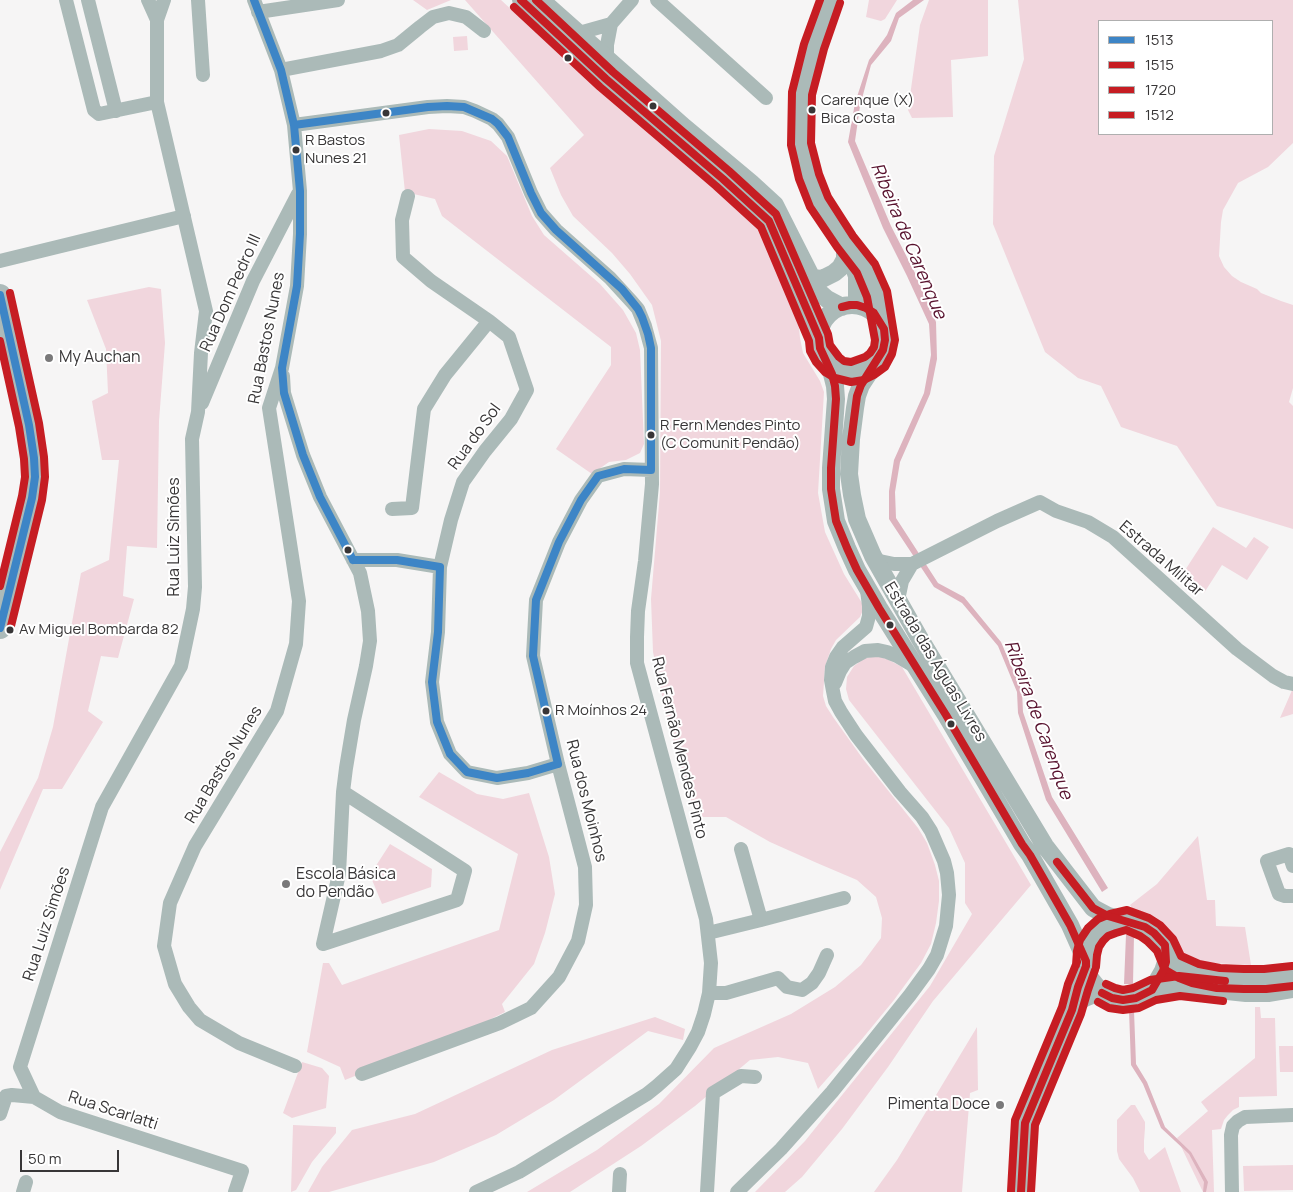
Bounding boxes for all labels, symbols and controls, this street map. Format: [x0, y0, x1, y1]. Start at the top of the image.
legend [1098, 20, 1273, 135]
text: 1513 [1145, 29, 1174, 50]
unlabelled marker [563, 53, 573, 63]
text: 1515 [1145, 54, 1174, 75]
text: 1720 [1145, 79, 1176, 100]
place label: Carenque (X) Bica Costa [821, 92, 914, 127]
unlabelled marker [648, 101, 658, 111]
text: 1512 [1145, 104, 1174, 125]
marker: Carenque (X) Bica Costa [807, 105, 817, 115]
unlabelled marker [381, 108, 391, 118]
place label: R Bastos Nunes 21 [305, 132, 367, 167]
marker: R Bastos Nunes 21 [291, 145, 301, 155]
water label: Ribeira de Carenque [865, 160, 951, 322]
street label: Rua Dom Pedro III [196, 231, 266, 355]
street label: Rua Bastos Nunes [245, 271, 289, 405]
place label: My Auchan [59, 348, 140, 368]
marker: My Auchan [43, 352, 55, 364]
street label: Rua do Sol [445, 400, 505, 474]
place label: R Fern Mendes Pinto (C Comunit Pendão) [660, 417, 800, 452]
marker: R Fern Mendes Pinto (C Comunit Pendão) [646, 430, 656, 440]
street label: Rua Luiz Simões [165, 477, 185, 597]
street label: Estrada Militar [1115, 517, 1207, 601]
unlabelled marker [343, 545, 353, 555]
street label: Estrada das Águas Livres [880, 579, 990, 745]
unlabelled marker [885, 620, 895, 630]
place label: Av Miguel Bombarda 82 [19, 621, 178, 639]
marker: Av Miguel Bombarda 82 [5, 625, 15, 635]
water label: Ribeira de Carenque [999, 638, 1077, 802]
street label: Rua Fernão Mendes Pinto [647, 655, 711, 841]
place label: R Moínhos 24 [555, 702, 647, 720]
street label: Rua Bastos Nunes [181, 703, 267, 827]
marker: R Moínhos 24 [541, 706, 551, 716]
unlabelled marker [946, 719, 956, 729]
street label: Rua dos Moinhos [561, 738, 611, 864]
street label: Rua Luiz Simões [19, 864, 75, 984]
place label: Escola Básica do Pendão [296, 865, 396, 903]
marker: Escola Básica do Pendão [280, 878, 292, 890]
street label: Rua Scarlatti [66, 1087, 160, 1135]
place label: Pimenta Doce [888, 1095, 990, 1115]
marker: Pimenta Doce [994, 1099, 1006, 1111]
scale bar [22, 1140, 121, 1172]
text: 50 m [28, 1148, 62, 1169]

